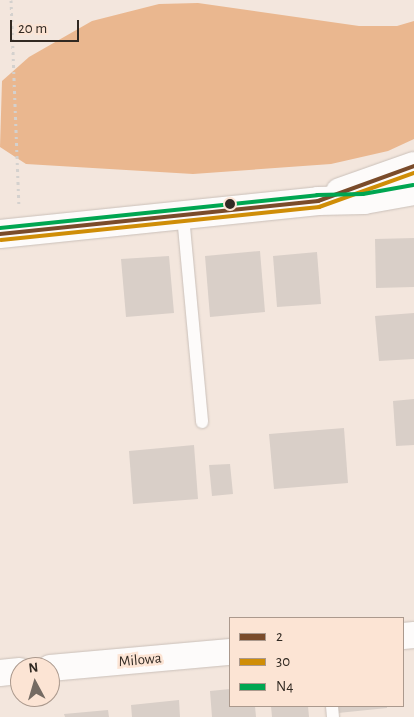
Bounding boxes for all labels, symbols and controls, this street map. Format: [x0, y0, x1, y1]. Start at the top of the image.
scale bar [12, 10, 81, 42]
text: 20 m [18, 21, 47, 36]
unlabelled marker [225, 199, 235, 209]
legend [229, 617, 404, 707]
text: 2 [276, 629, 283, 644]
street label: Milowa [118, 649, 162, 671]
text: 30 [276, 654, 290, 669]
north arrow [10, 657, 60, 707]
text: N [28, 661, 39, 676]
text: N4 [276, 679, 293, 694]

